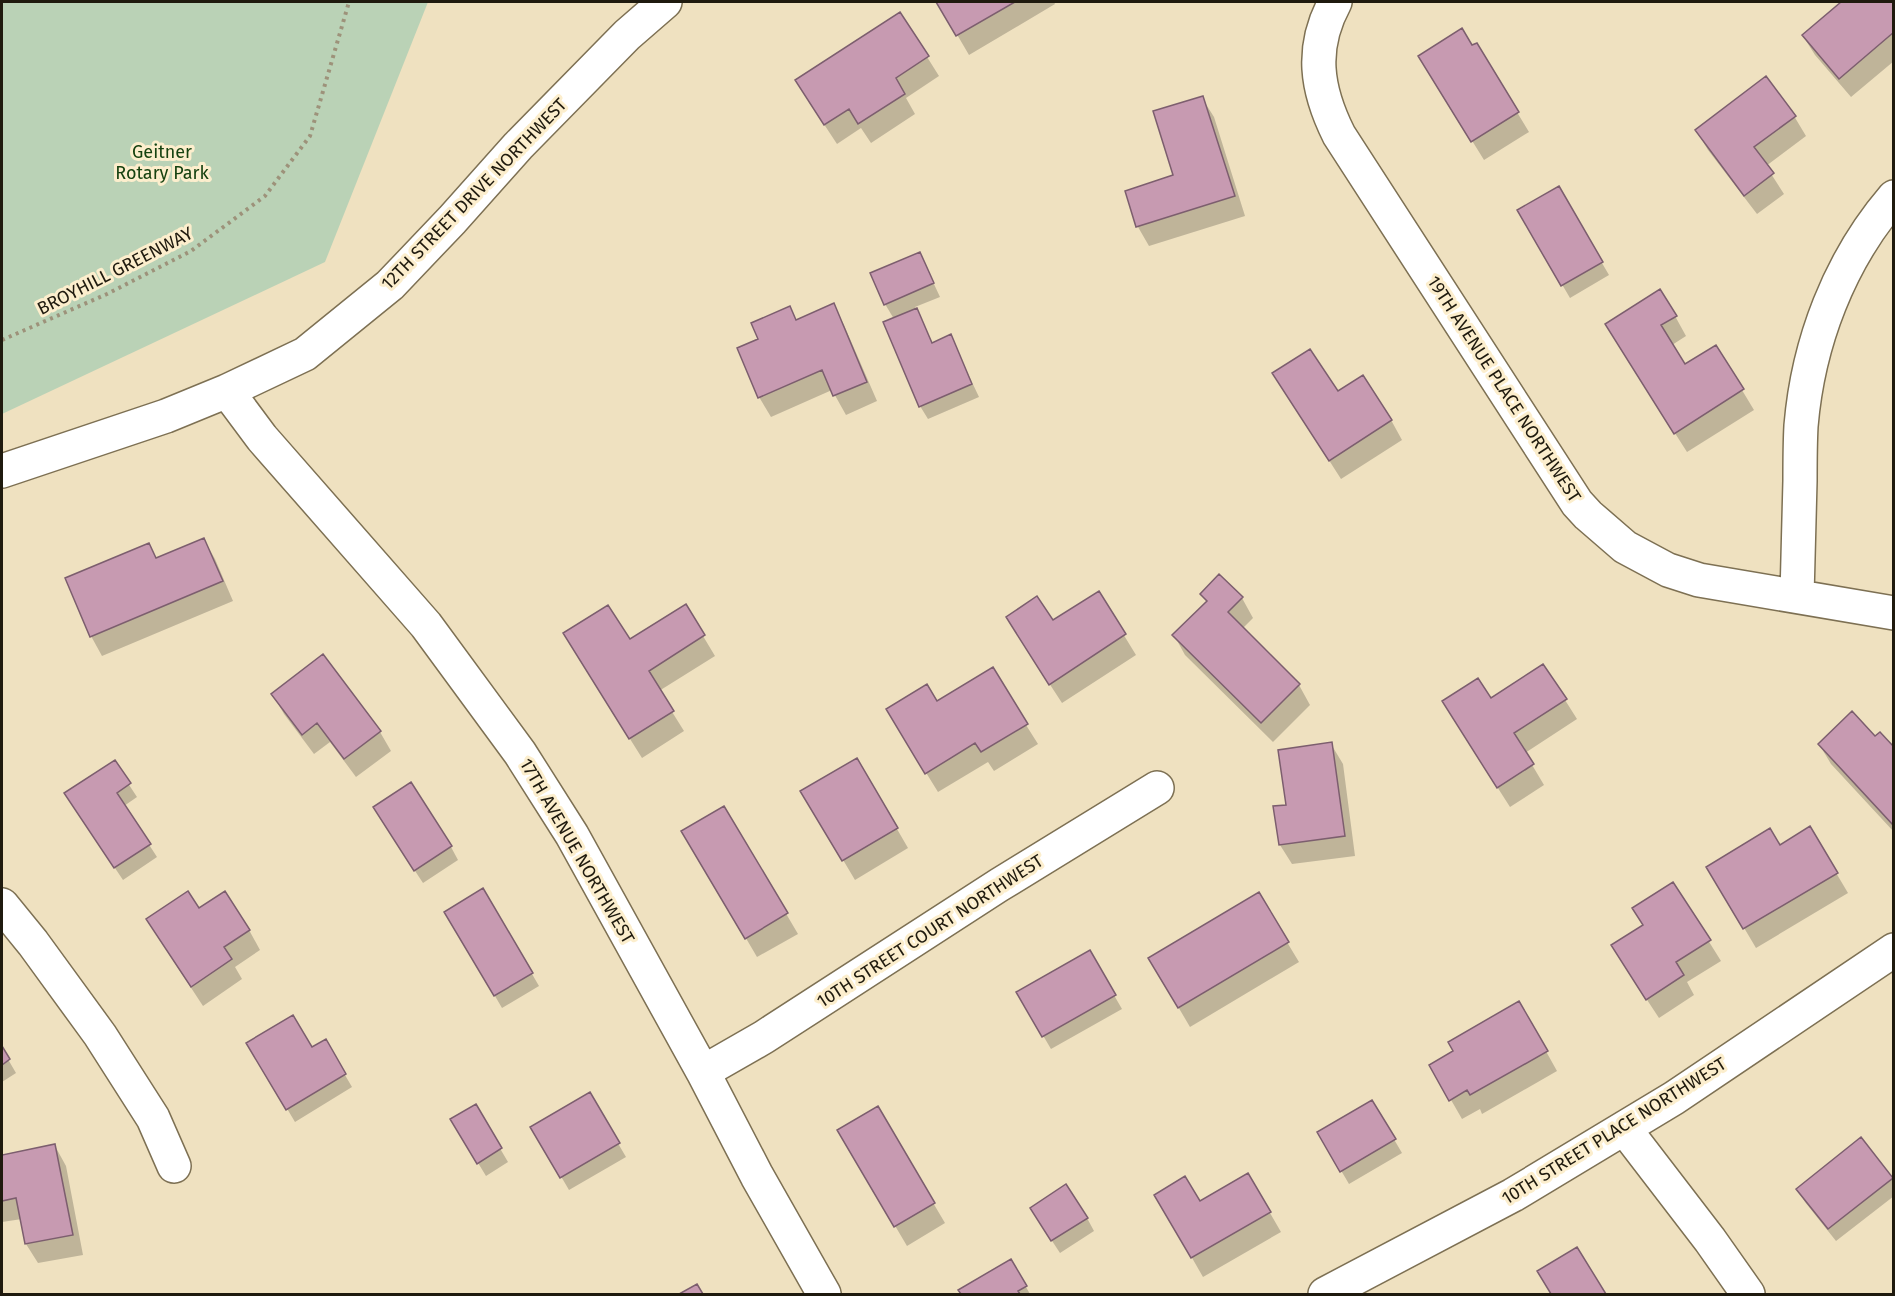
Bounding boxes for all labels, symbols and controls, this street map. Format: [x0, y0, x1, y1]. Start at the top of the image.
street label: 12TH STREET DRIVE NORTHWEST [377, 93, 572, 294]
park label: Geitner Rotary Park [115, 141, 209, 184]
street label: BROYHILL GREENWAY [33, 222, 197, 320]
street label: 19TH AVENUE PLACE NORTHWEST [1422, 272, 1586, 507]
street label: 17TH AVENUE NORTHWEST [515, 754, 639, 948]
street label: 10TH STREET COURT NORTHWEST [813, 849, 1048, 1012]
street label: 10TH STREET PLACE NORTHWEST [1498, 1052, 1731, 1209]

